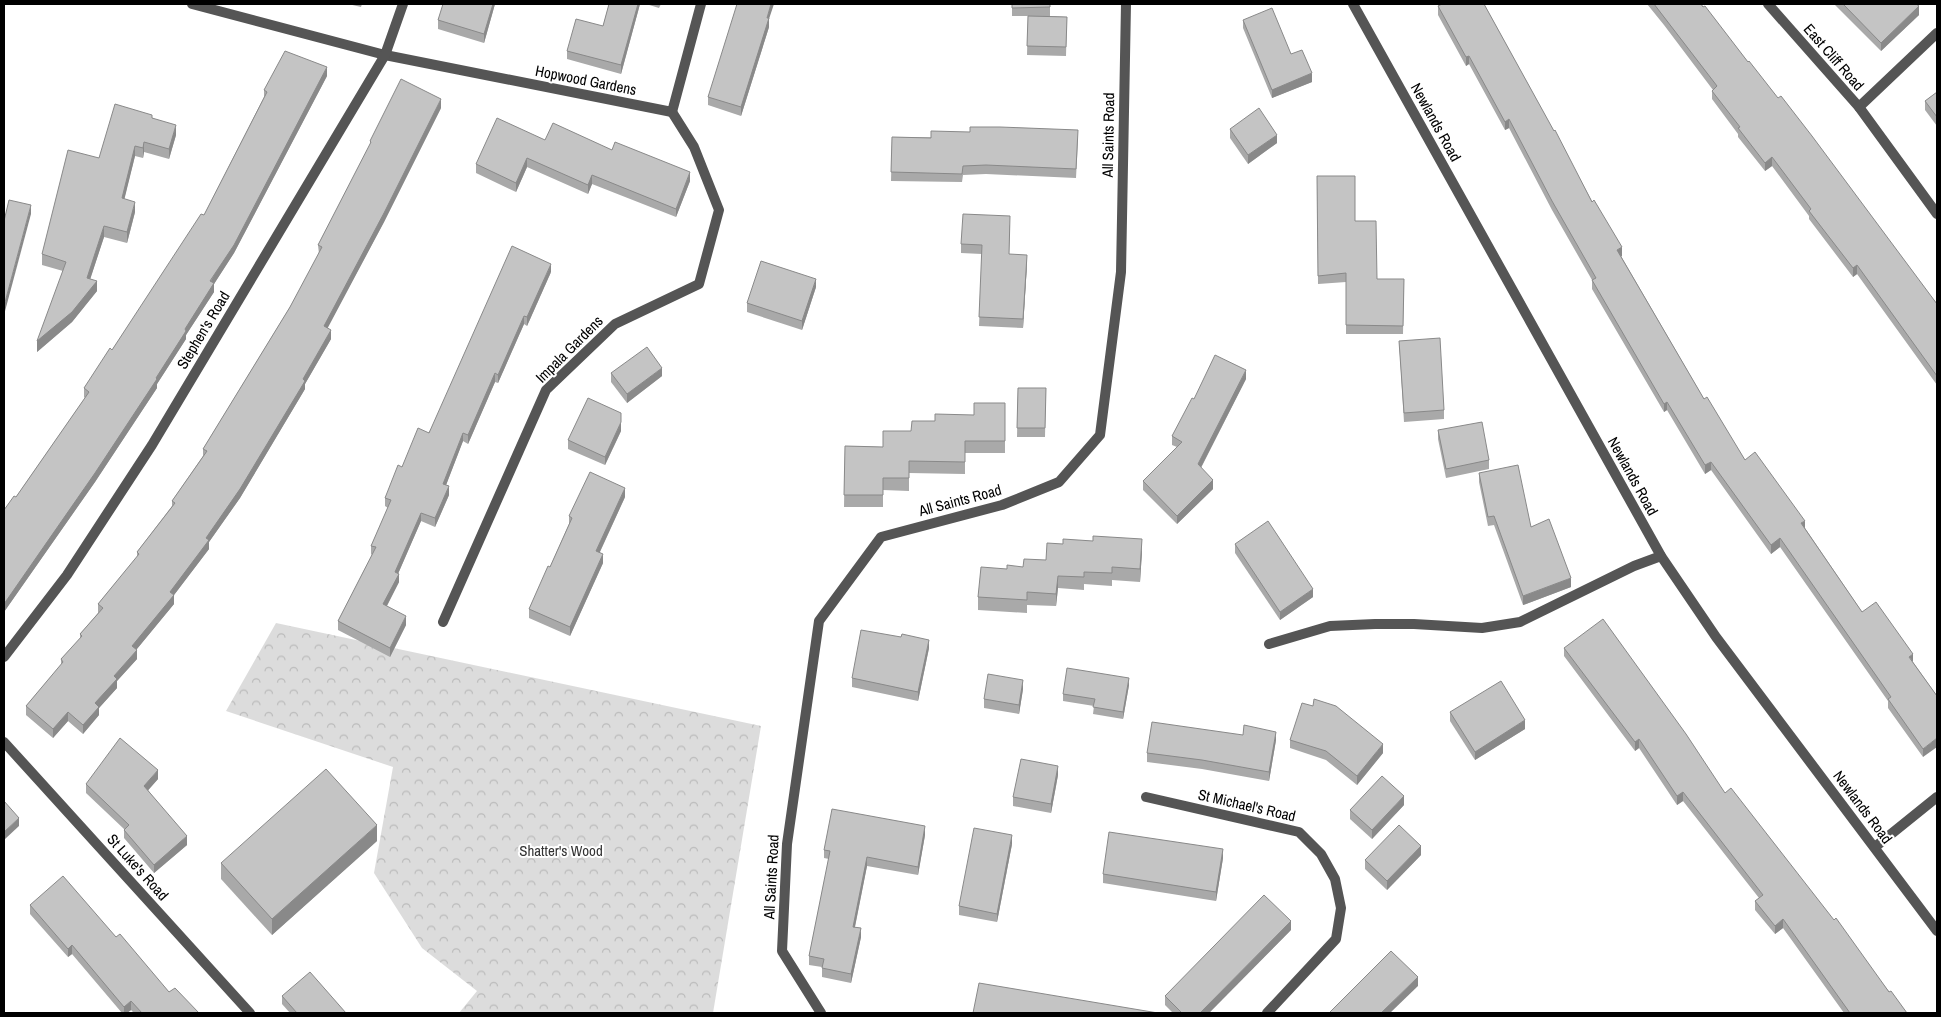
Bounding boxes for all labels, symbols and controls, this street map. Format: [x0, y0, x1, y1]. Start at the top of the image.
street label: East Cliff Road [1799, 19, 1869, 95]
street label: Hopwood Gardens [534, 60, 638, 100]
street label: Newlands Road [1406, 79, 1466, 165]
street label: All Saints Road [1097, 92, 1119, 179]
street label: Stephen's Road [172, 287, 234, 373]
street label: Impala Gardens [531, 311, 607, 387]
street label: Newlands Road [1603, 433, 1663, 519]
street label: All Saints Road [915, 479, 1004, 521]
street label: Newlands Road [1828, 766, 1898, 848]
street label: St Michael's Road [1196, 784, 1298, 826]
street label: St Luke's Road [102, 829, 174, 905]
street label: All Saints Road [758, 834, 784, 921]
park label: Shatter's Wood [519, 840, 603, 861]

